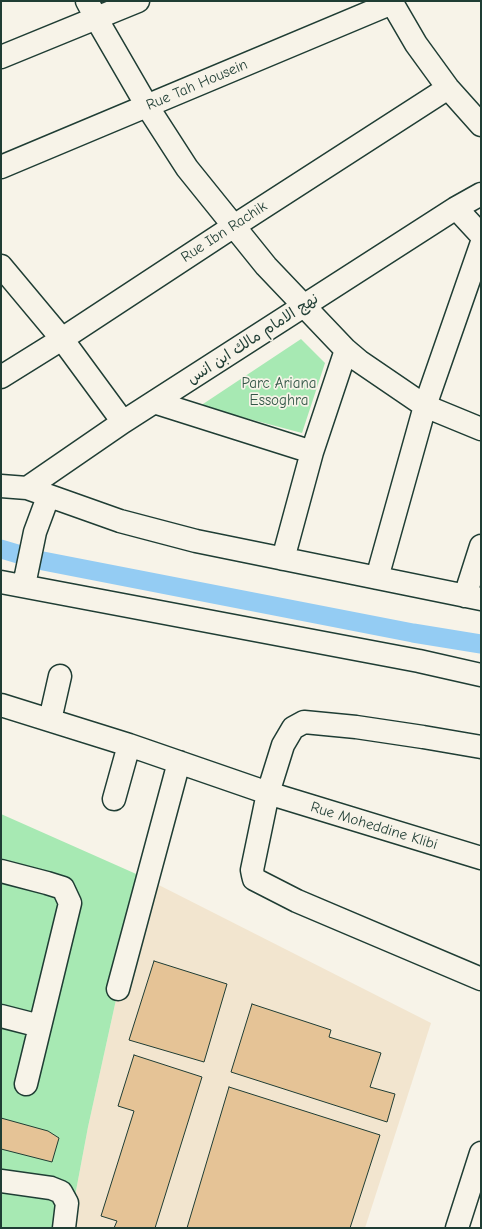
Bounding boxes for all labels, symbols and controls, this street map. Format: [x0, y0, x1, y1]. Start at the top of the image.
street label: Rue Tah Housein [144, 56, 250, 114]
street label: Rue Ibn Rachik [178, 198, 270, 266]
street label: نهج الامام مالك ابن انس [184, 290, 322, 388]
park label: Parc Ariana Essoghra [241, 375, 317, 410]
street label: Rue Moheddine Klibi [308, 798, 440, 854]

